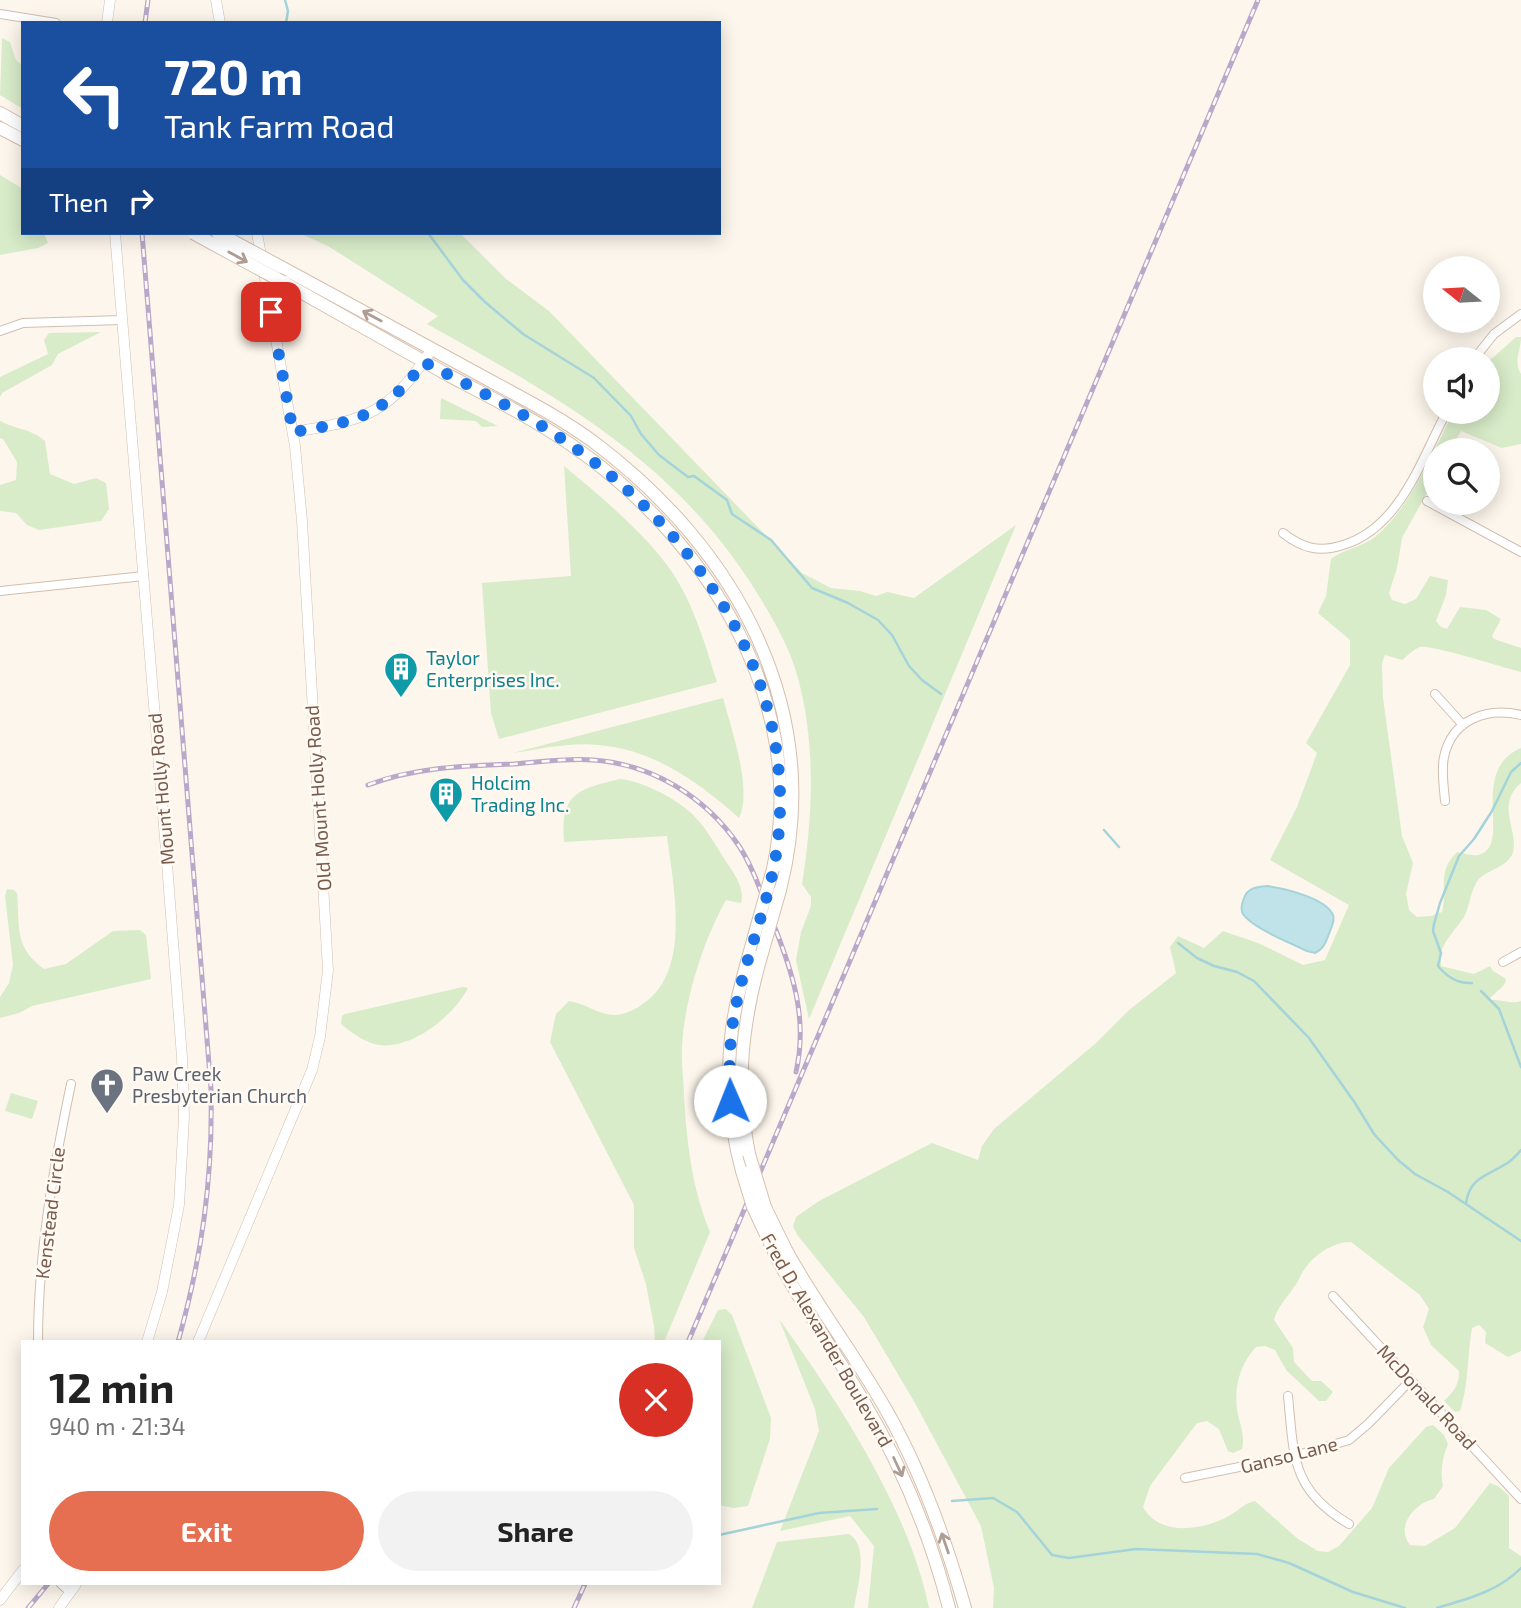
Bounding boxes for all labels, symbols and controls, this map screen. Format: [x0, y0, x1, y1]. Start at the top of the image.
text: 720 m [164, 46, 303, 105]
icon: left [49, 49, 140, 140]
text: Tank Farm Road [164, 106, 395, 144]
icon: right [122, 182, 160, 220]
text: Then [49, 186, 108, 217]
one-way arrow [227, 251, 248, 264]
north arrow [1423, 256, 1500, 332]
map controls [1423, 256, 1500, 515]
pin [241, 282, 301, 342]
icon: arrive [252, 293, 290, 331]
one-way arrow [363, 309, 383, 323]
button: sound [1423, 347, 1500, 424]
button: search [1423, 438, 1500, 515]
place label: Taylor Enterprises Inc. [426, 646, 560, 691]
building icon: Taylor Enterprises Inc. [382, 650, 420, 699]
street label: Old Mount Holly Road [300, 704, 335, 892]
street label: Mount Holly Road [142, 712, 179, 866]
place label: Holcim Trading Inc. [471, 771, 569, 816]
building icon: Holcim Trading Inc. [427, 775, 465, 824]
place label: Paw Creek Presbyterian Church [132, 1062, 307, 1107]
position arrow [693, 1064, 767, 1138]
church icon: Paw Creek Presbyterian Church [88, 1066, 126, 1115]
street label: Kenstead Circle [30, 1146, 69, 1280]
street label: Fred D. Alexander Boulevard [757, 1229, 898, 1451]
street label: McDonald Road [1373, 1339, 1482, 1454]
text: 12 min [49, 1361, 174, 1411]
button: close [619, 1363, 693, 1437]
text: 940 m · 21:34 [49, 1412, 186, 1440]
street label: Ganso Lane [1238, 1431, 1340, 1478]
one-way arrow [892, 1456, 905, 1477]
button: Exit [49, 1491, 364, 1571]
button: Share [378, 1491, 693, 1571]
one-way arrow [938, 1532, 950, 1554]

